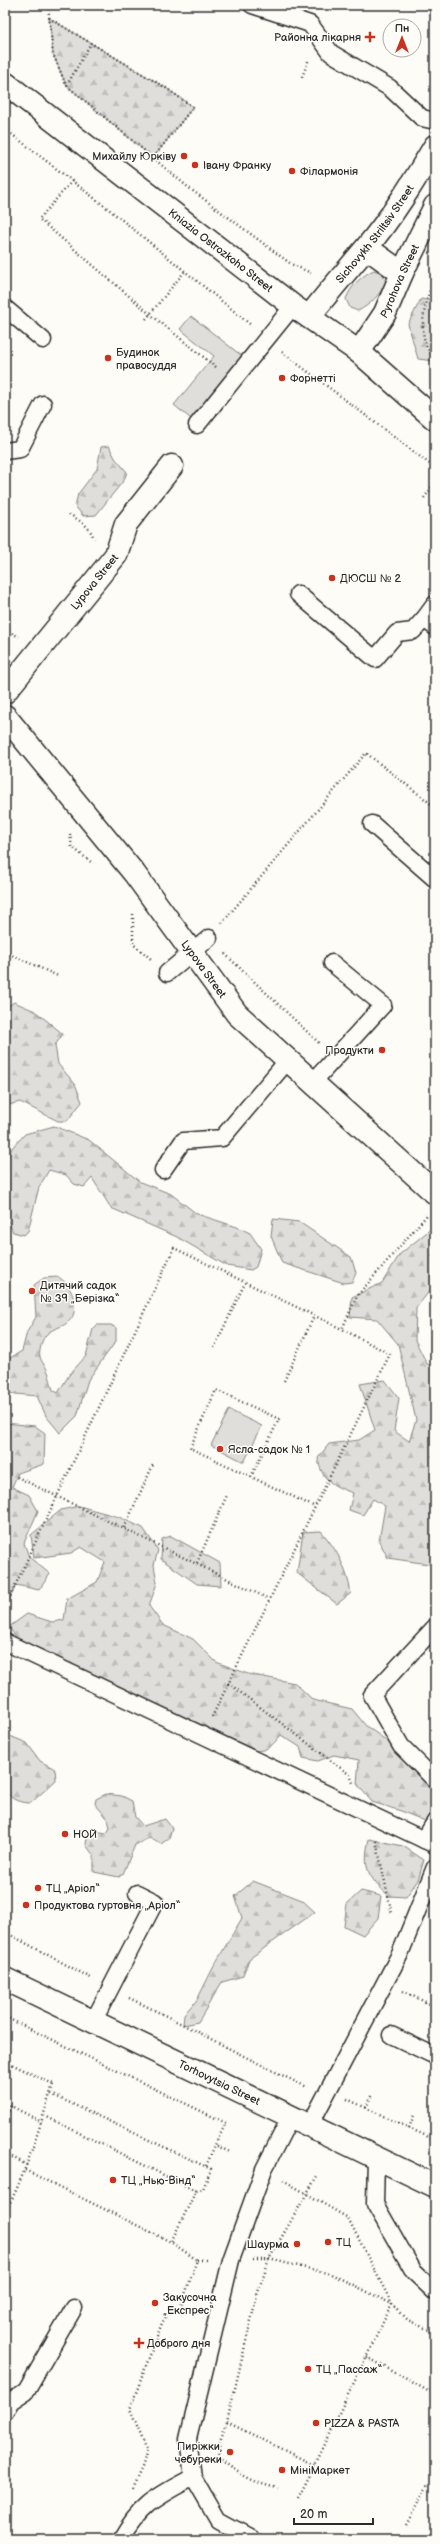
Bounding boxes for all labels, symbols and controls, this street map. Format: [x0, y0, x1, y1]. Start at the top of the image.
north arrow [382, 18, 422, 58]
text: Пн [395, 22, 409, 35]
place label: Районна лікарня [274, 31, 361, 44]
marker: Районна лікарня [364, 31, 376, 43]
place label: Михайлу Юрківу [92, 150, 176, 163]
marker: Михайлу Юрківу [179, 151, 189, 161]
place label: Івану Франку [203, 159, 271, 172]
marker: Івану Франку [190, 160, 200, 170]
place label: Філармонія [300, 165, 358, 178]
marker: Філармонія [287, 166, 297, 176]
street label: Sichovykh Striltsiv Street [333, 182, 417, 286]
street label: Kniazia Ostrozkoho Street [166, 206, 276, 295]
street label: Pyrohova Street [378, 242, 422, 321]
place label: Будинок правосуддя [116, 346, 177, 372]
marker: Будинок правосуддя [103, 353, 113, 363]
place label: Форнетті [290, 372, 336, 385]
marker: Форнетті [277, 373, 287, 383]
street label: Lypova Street [68, 551, 122, 612]
place label: ДЮСШ № 2 [340, 572, 401, 585]
marker: ДЮСШ № 2 [327, 573, 337, 583]
street label: Lypova Street [178, 938, 229, 1001]
place label: Продукти [325, 1044, 374, 1057]
marker: Продукти [377, 1045, 387, 1055]
place label: Дитячий садок № 39 „Берізка“ [40, 1279, 120, 1305]
marker: Дитячий садок № 39 „Берізка“ [27, 1286, 37, 1296]
place label: Ясла-садок № 1 [228, 1443, 310, 1456]
marker: Ясла-садок № 1 [215, 1444, 225, 1454]
place label: НОЙ [73, 1828, 97, 1841]
marker: НОЙ [60, 1829, 70, 1839]
place label: ТЦ „Аріол“ [46, 1882, 100, 1895]
marker: ТЦ „Аріол“ [33, 1883, 43, 1893]
place label: Продуктова гуртовня „Аріол“ [34, 1899, 181, 1912]
marker: Продуктова гуртовня „Аріол“ [21, 1900, 31, 1910]
street label: Torhovytsia Street [176, 2058, 263, 2108]
place label: ТЦ „Нью-Вінд“ [121, 2174, 196, 2187]
marker: ТЦ „Нью-Вінд“ [108, 2175, 118, 2185]
place label: ТЦ [336, 2236, 351, 2249]
marker: ТЦ [323, 2237, 333, 2247]
place label: Шаурма [247, 2238, 289, 2251]
marker: Шаурма [292, 2239, 302, 2249]
place label: Закусочна „Експрес“ [163, 2291, 217, 2317]
marker: Закусочна „Експрес“ [150, 2298, 160, 2308]
place label: Доброго дня [147, 2337, 210, 2350]
marker: Доброго дня [134, 2338, 144, 2348]
place label: ТЦ „Пассаж“ [316, 2363, 382, 2376]
marker: ТЦ „Пассаж“ [303, 2364, 313, 2374]
place label: PIZZA & PASTA [324, 2417, 400, 2430]
marker: PIZZA & PASTA [311, 2418, 321, 2428]
place label: Пиріжки, чебуреки [175, 2440, 222, 2466]
marker: Пиріжки, чебуреки [225, 2447, 235, 2457]
place label: МініМаркет [290, 2464, 350, 2477]
marker: МініМаркет [277, 2465, 287, 2475]
scale bar [294, 2500, 373, 2526]
text: 20 m [300, 2507, 327, 2522]

